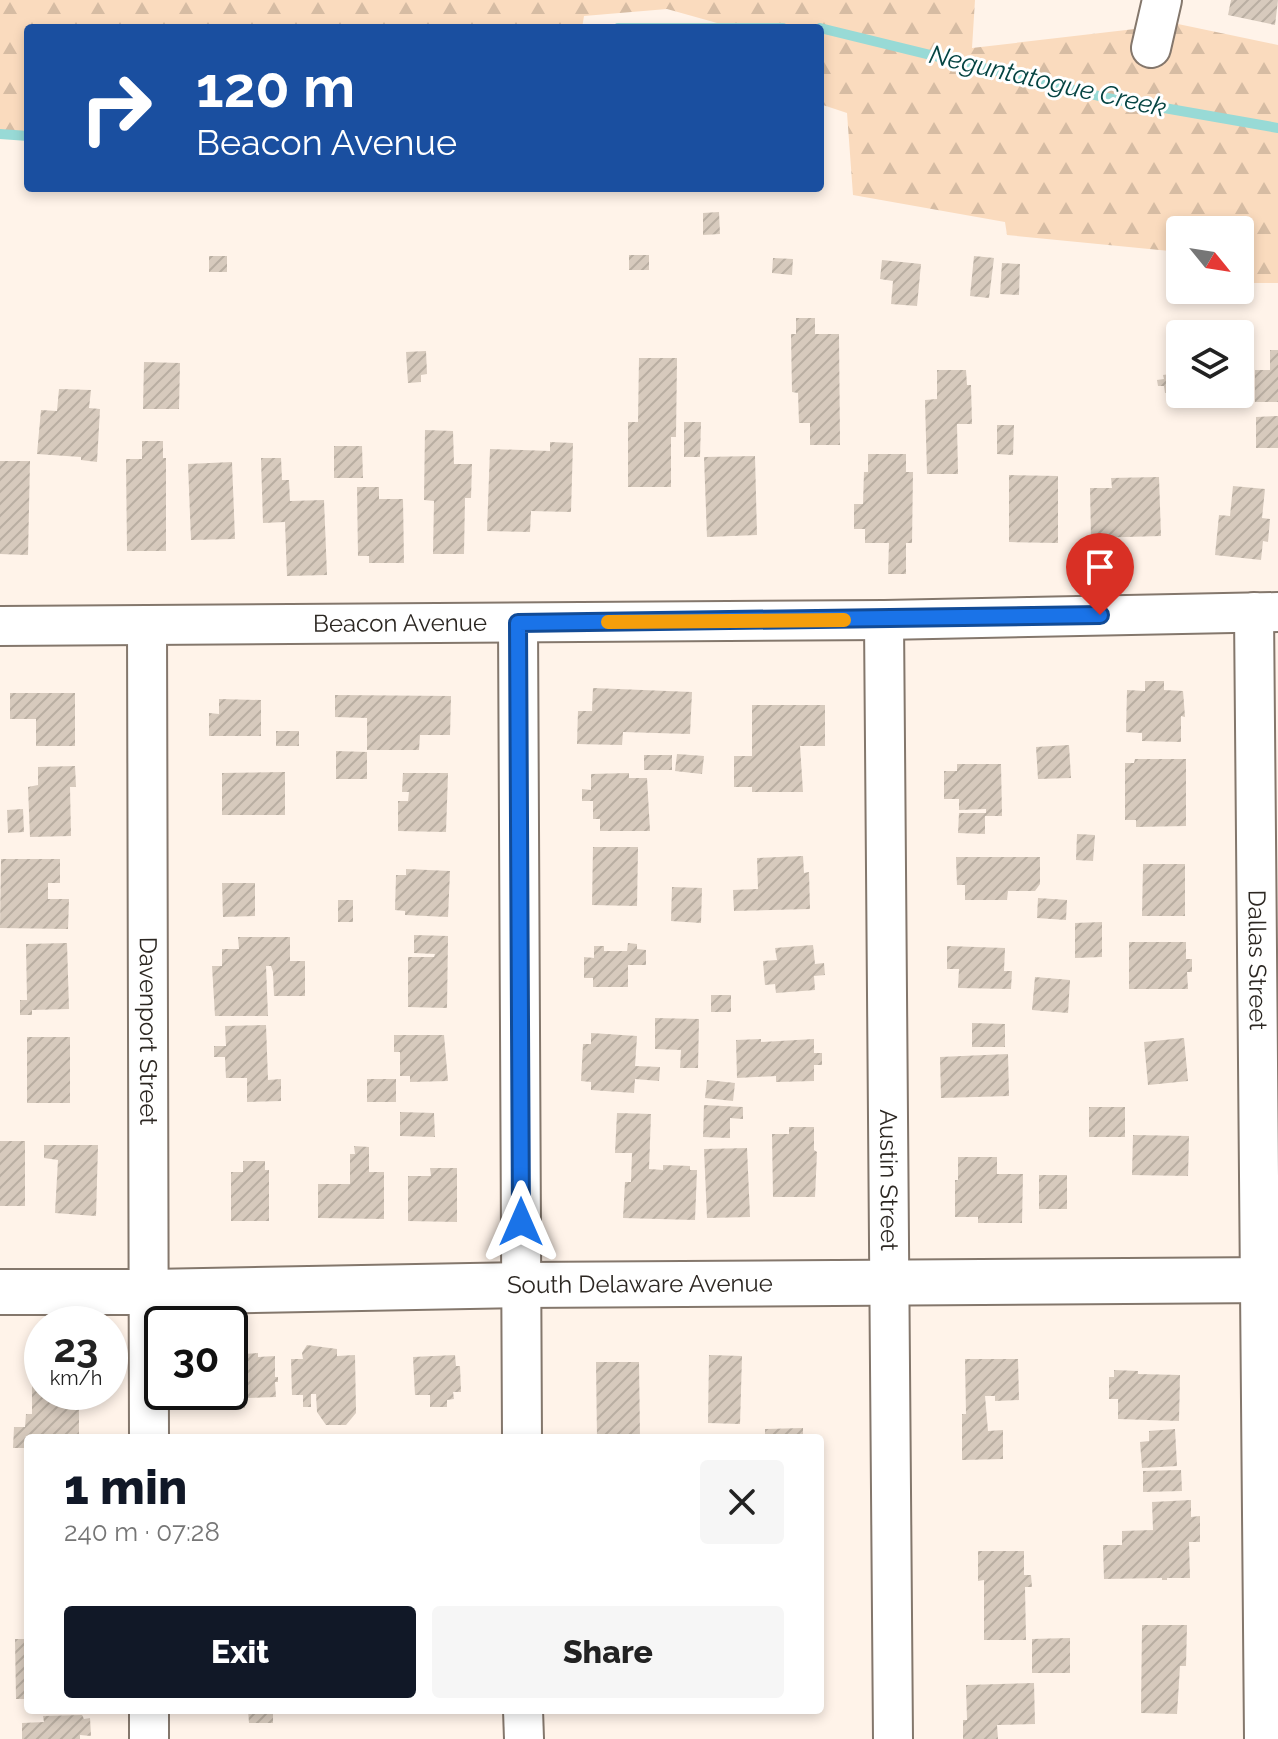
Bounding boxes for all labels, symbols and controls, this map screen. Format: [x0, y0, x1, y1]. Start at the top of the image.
water label: Neguntatogue Creek [927, 39, 1169, 123]
text: 120 m [196, 54, 355, 120]
icon: right [64, 56, 168, 160]
text: Beacon Avenue [196, 121, 457, 163]
north arrow [1166, 216, 1254, 304]
map controls [1166, 216, 1254, 408]
button: layers [1166, 320, 1254, 408]
pin [1066, 533, 1134, 615]
icon: arrive [1078, 545, 1122, 589]
street label: Beacon Avenue [313, 608, 487, 638]
street label: Dallas Street [1242, 890, 1273, 1030]
street label: Davenport Street [134, 937, 163, 1125]
street label: Austin Street [874, 1109, 904, 1251]
position arrow [479, 1180, 563, 1264]
street label: South Delaware Avenue [507, 1268, 773, 1299]
speed limit sign: 30 [144, 1306, 248, 1410]
text: 23 [54, 1324, 98, 1371]
text: km/h [50, 1366, 102, 1390]
text: 1 min [64, 1459, 187, 1515]
button: close [700, 1460, 784, 1544]
text: 240 m · 07:28 [64, 1517, 220, 1547]
button: Exit [64, 1606, 416, 1698]
button: Share [432, 1606, 784, 1698]

